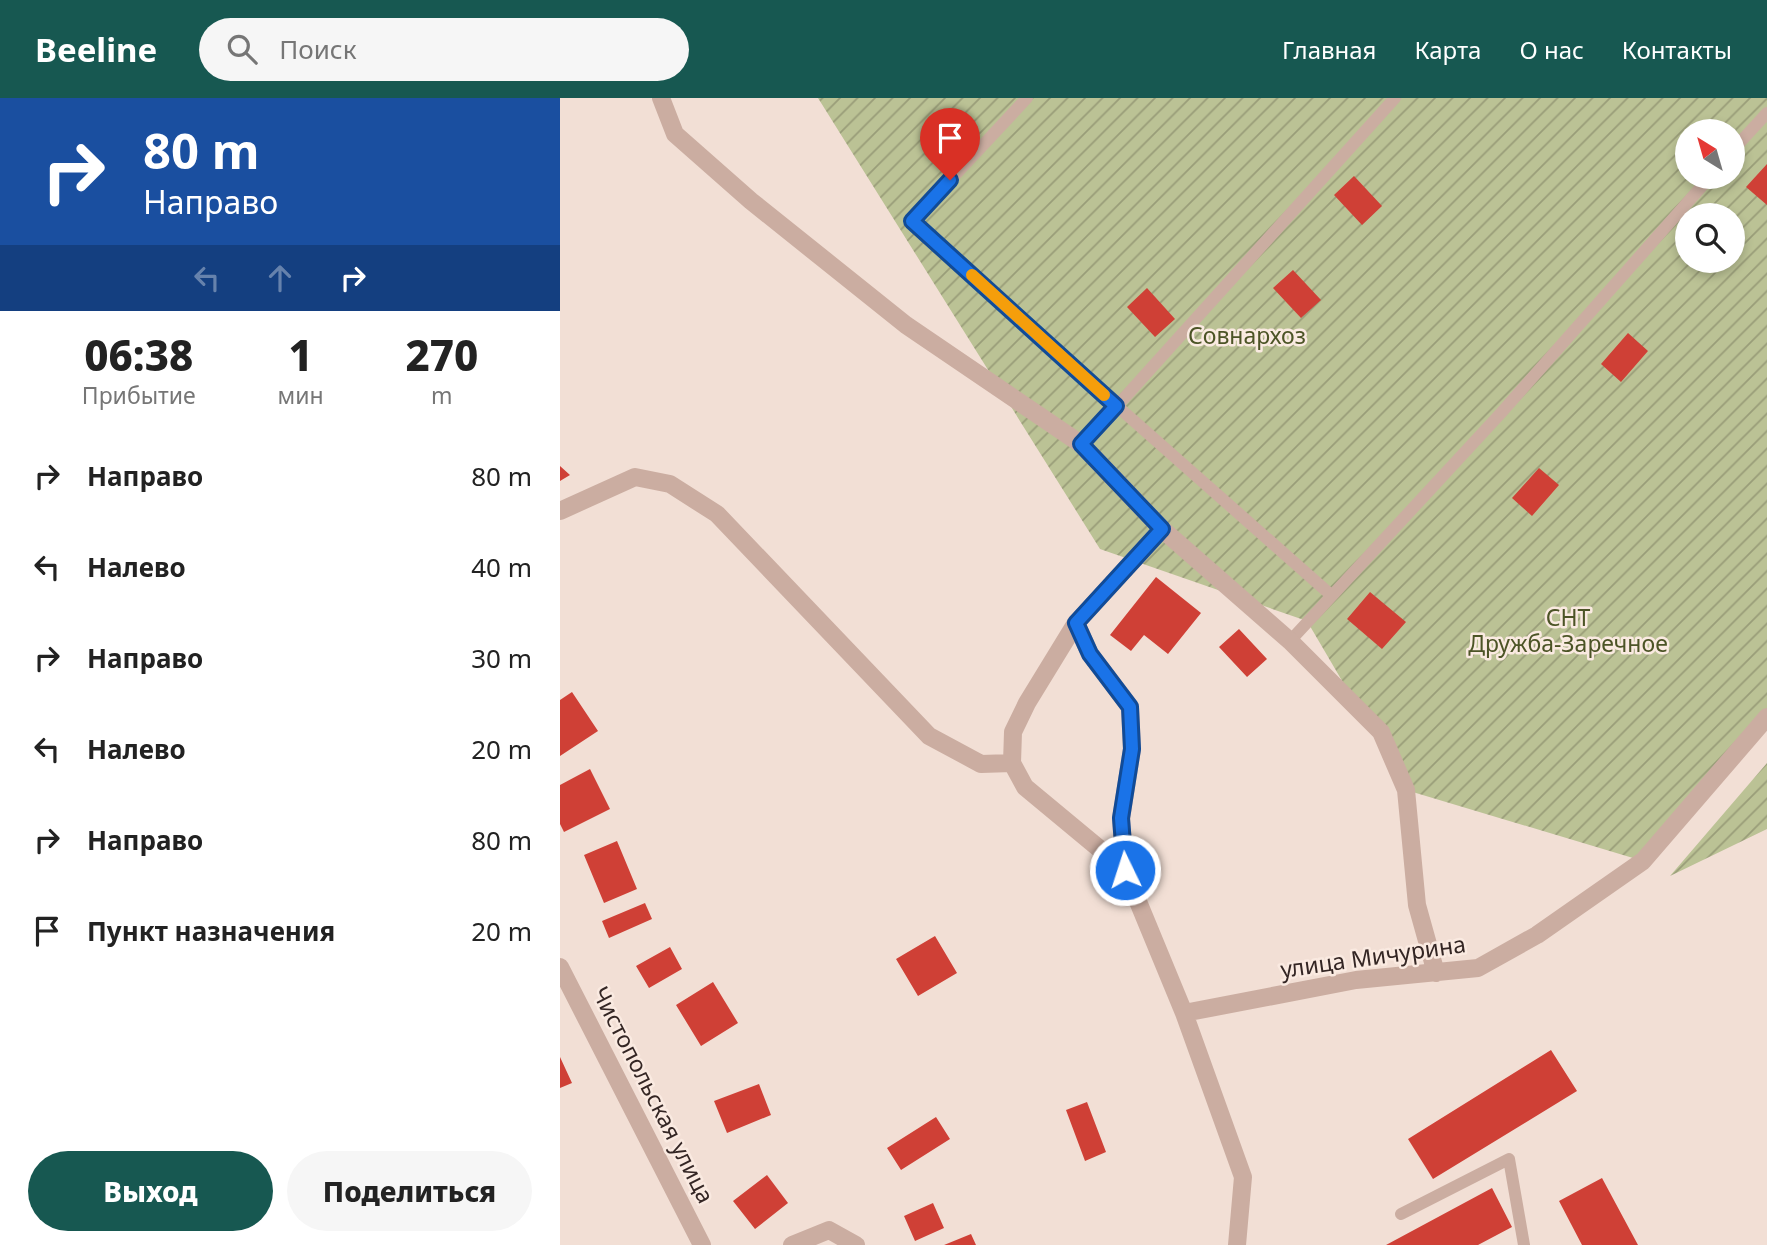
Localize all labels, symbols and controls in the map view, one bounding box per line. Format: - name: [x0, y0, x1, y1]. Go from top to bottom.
- search box: [199, 18, 689, 81]
- text: Beeline: [35, 27, 157, 72]
- icon: search: [223, 30, 261, 68]
- text: Поиск: [279, 31, 356, 67]
- text: Главная: [1282, 33, 1376, 66]
- text: Карта: [1414, 33, 1481, 66]
- text: О нас: [1519, 33, 1584, 66]
- text: Контакты: [1622, 33, 1732, 66]
- pin: [920, 108, 980, 180]
- text: 80 m: [143, 117, 260, 183]
- icon: arrive: [931, 119, 969, 157]
- north arrow: [1675, 119, 1745, 189]
- map controls: [1675, 119, 1745, 273]
- icon: right: [28, 126, 119, 217]
- text: Направо: [143, 180, 278, 223]
- button: search: [1675, 203, 1745, 273]
- icon: left: [188, 259, 226, 297]
- icon: ahead: [261, 259, 299, 297]
- icon: right: [334, 259, 372, 297]
- park label: Совнархоз: [1188, 319, 1306, 351]
- text: 06:38: [84, 326, 193, 383]
- text: 1: [288, 326, 313, 383]
- text: 270: [405, 326, 478, 383]
- text: Прибытие: [82, 379, 196, 411]
- text: мин: [278, 379, 324, 411]
- text: m: [431, 379, 453, 411]
- icon: right: [28, 457, 66, 495]
- text: Направо: [87, 458, 203, 494]
- text: 80 m: [471, 458, 532, 494]
- icon: left: [28, 548, 66, 586]
- text: Налево: [87, 549, 186, 585]
- text: 40 m: [471, 549, 532, 585]
- park label: СНТ Дружба-Заречное: [1468, 601, 1668, 659]
- icon: right: [28, 639, 66, 677]
- text: Направо: [87, 640, 203, 676]
- text: 30 m: [471, 640, 532, 676]
- icon: left: [28, 730, 66, 768]
- text: Налево: [87, 731, 186, 767]
- text: 20 m: [471, 731, 532, 767]
- icon: right: [28, 821, 66, 859]
- text: Направо: [87, 822, 203, 858]
- text: 80 m: [471, 822, 532, 858]
- position arrow: [1088, 833, 1162, 907]
- icon: arrive: [28, 912, 66, 950]
- text: Пункт назначения: [87, 913, 335, 949]
- text: 20 m: [471, 913, 532, 949]
- street label: улица Мичурина: [1278, 927, 1468, 985]
- street label: Чистопольская улица: [585, 981, 722, 1208]
- button: Выход: [28, 1151, 273, 1231]
- button: Поделиться: [287, 1151, 532, 1231]

